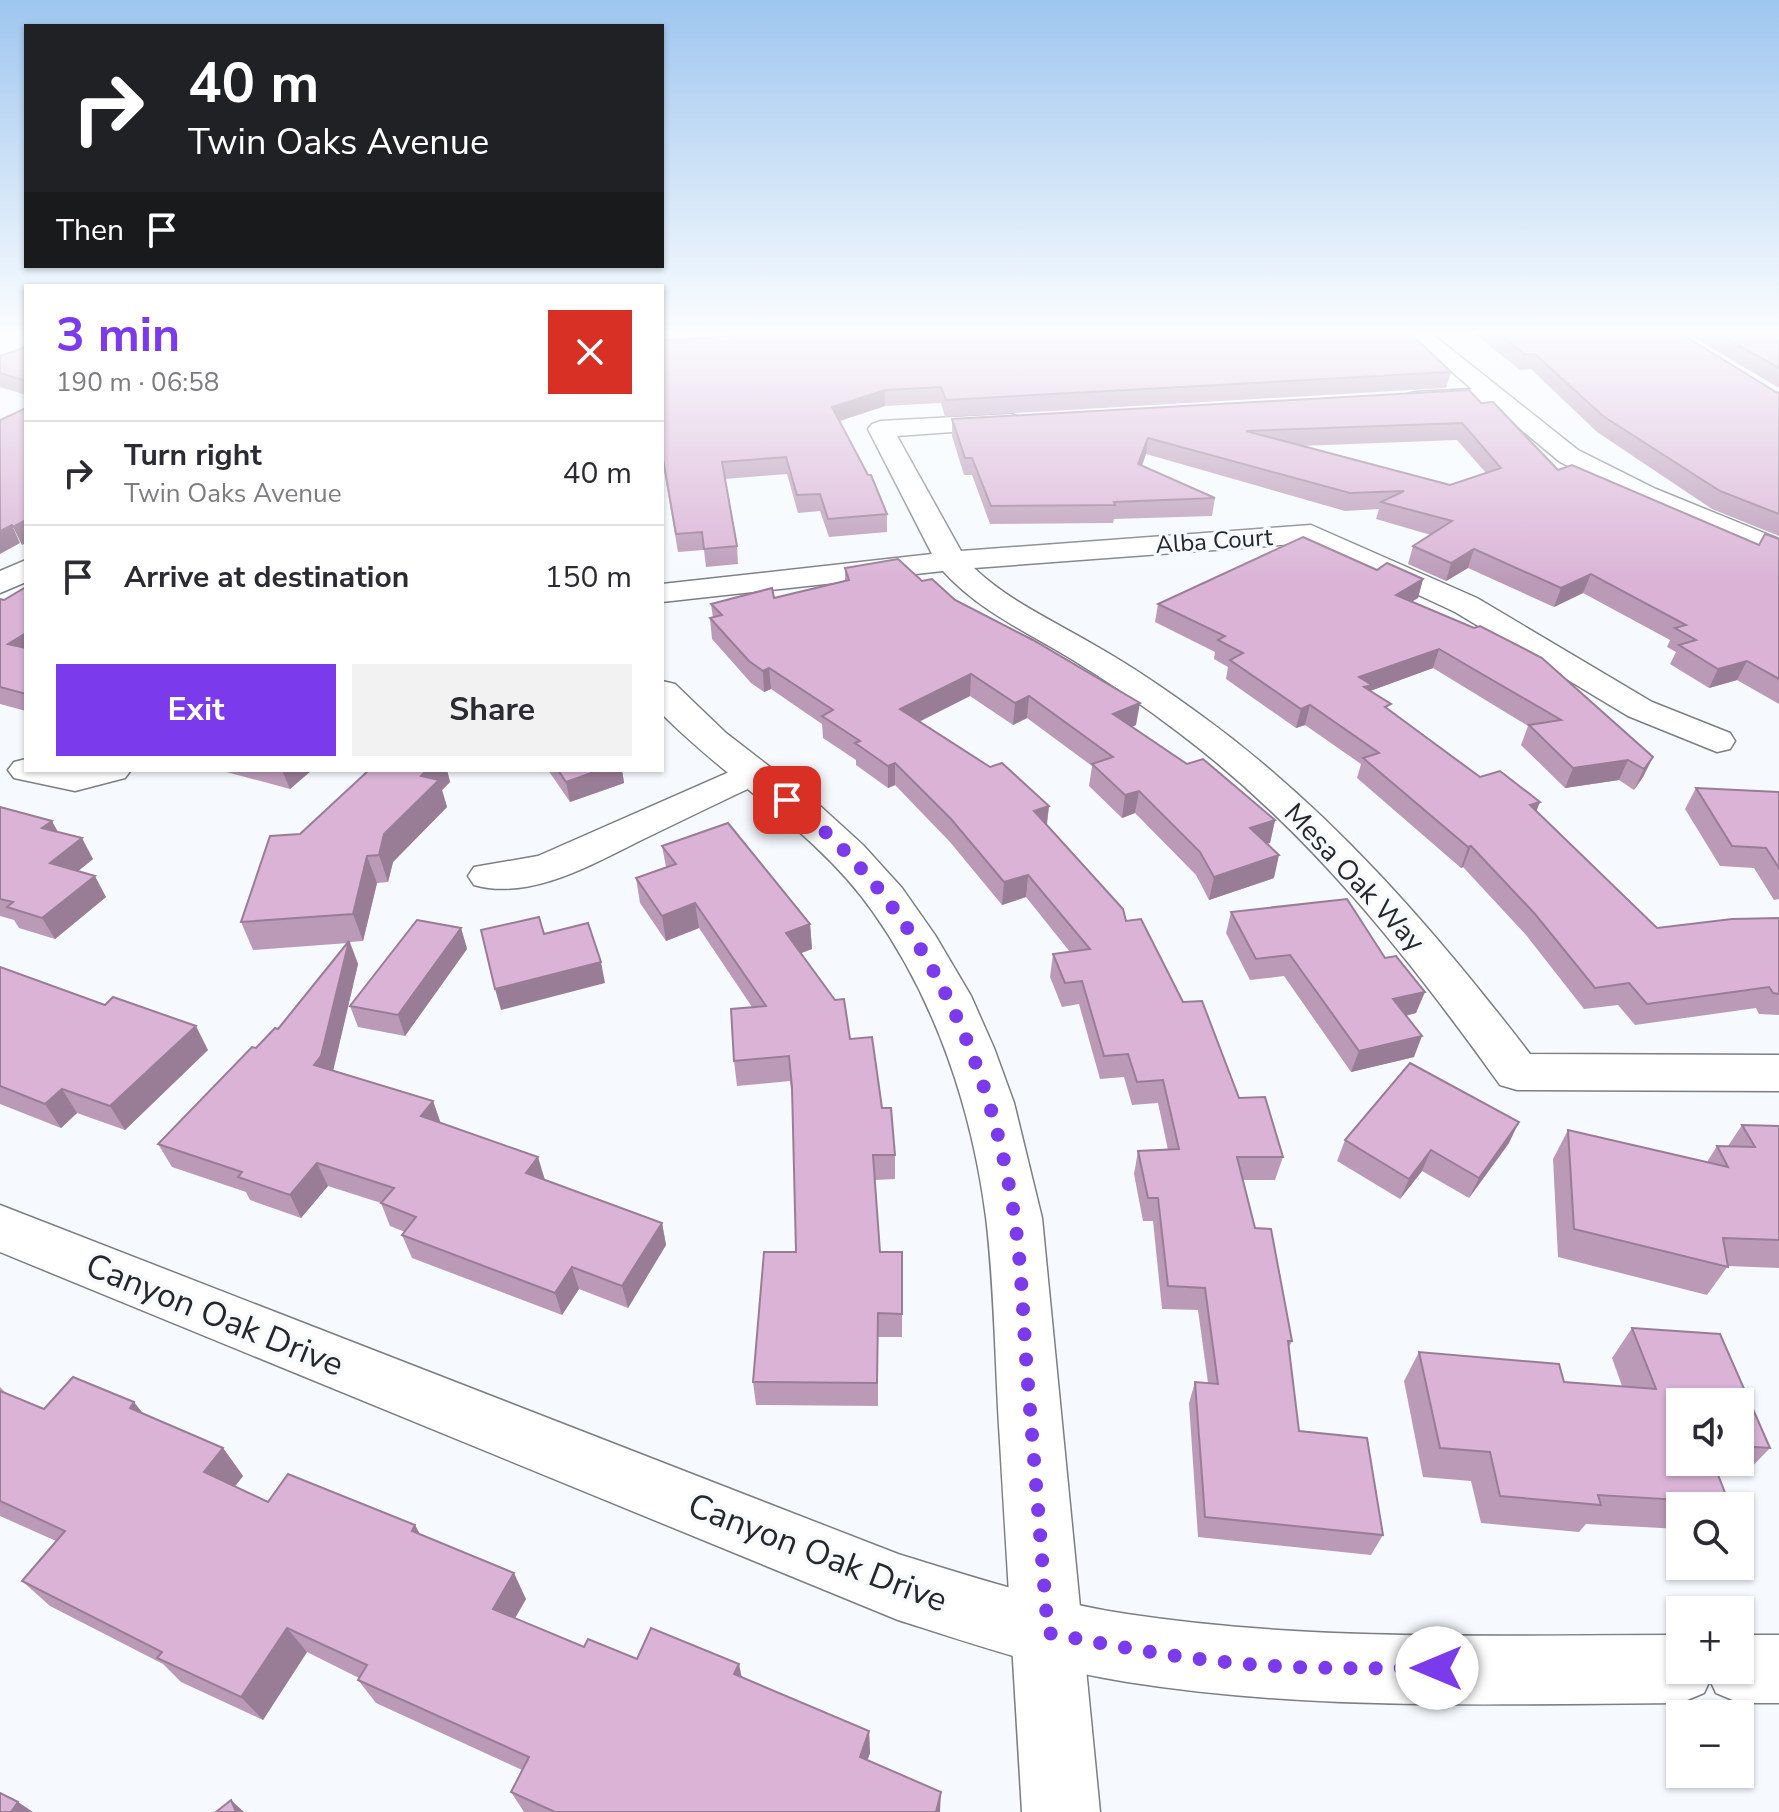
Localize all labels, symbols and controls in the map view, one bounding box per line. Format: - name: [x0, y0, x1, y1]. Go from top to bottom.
- text: 40 m: [188, 45, 319, 122]
- icon: right: [56, 56, 160, 160]
- text: Twin Oaks Avenue: [188, 118, 489, 167]
- icon: arrive: [140, 208, 184, 252]
- text: Then: [56, 210, 124, 251]
- text: 3 min: [56, 302, 180, 368]
- button: close: [548, 310, 632, 394]
- text: 190 m · 06:58: [56, 365, 219, 400]
- text: Turn right: [124, 435, 262, 476]
- icon: right: [56, 451, 100, 495]
- text: 40 m: [563, 453, 632, 494]
- text: Twin Oaks Avenue: [124, 476, 341, 511]
- street label: Alba Court: [1154, 521, 1274, 561]
- icon: arrive: [56, 555, 100, 599]
- text: Arrive at destination: [124, 557, 409, 598]
- text: 150 m: [545, 557, 632, 598]
- button: Exit: [56, 664, 336, 756]
- button: Share: [352, 664, 632, 756]
- pin: [753, 766, 821, 834]
- icon: arrive: [765, 778, 809, 822]
- street label: Mesa Oak Way: [1276, 795, 1433, 961]
- street label: Canyon Oak Drive: [79, 1242, 350, 1388]
- map controls: [1666, 1388, 1754, 1788]
- button: sound: [1666, 1388, 1754, 1476]
- street label: Canyon Oak Drive: [681, 1482, 954, 1624]
- button: search: [1666, 1492, 1754, 1580]
- button: +: [1666, 1596, 1754, 1684]
- position arrow: [1395, 1626, 1479, 1710]
- button: −: [1666, 1700, 1754, 1788]

